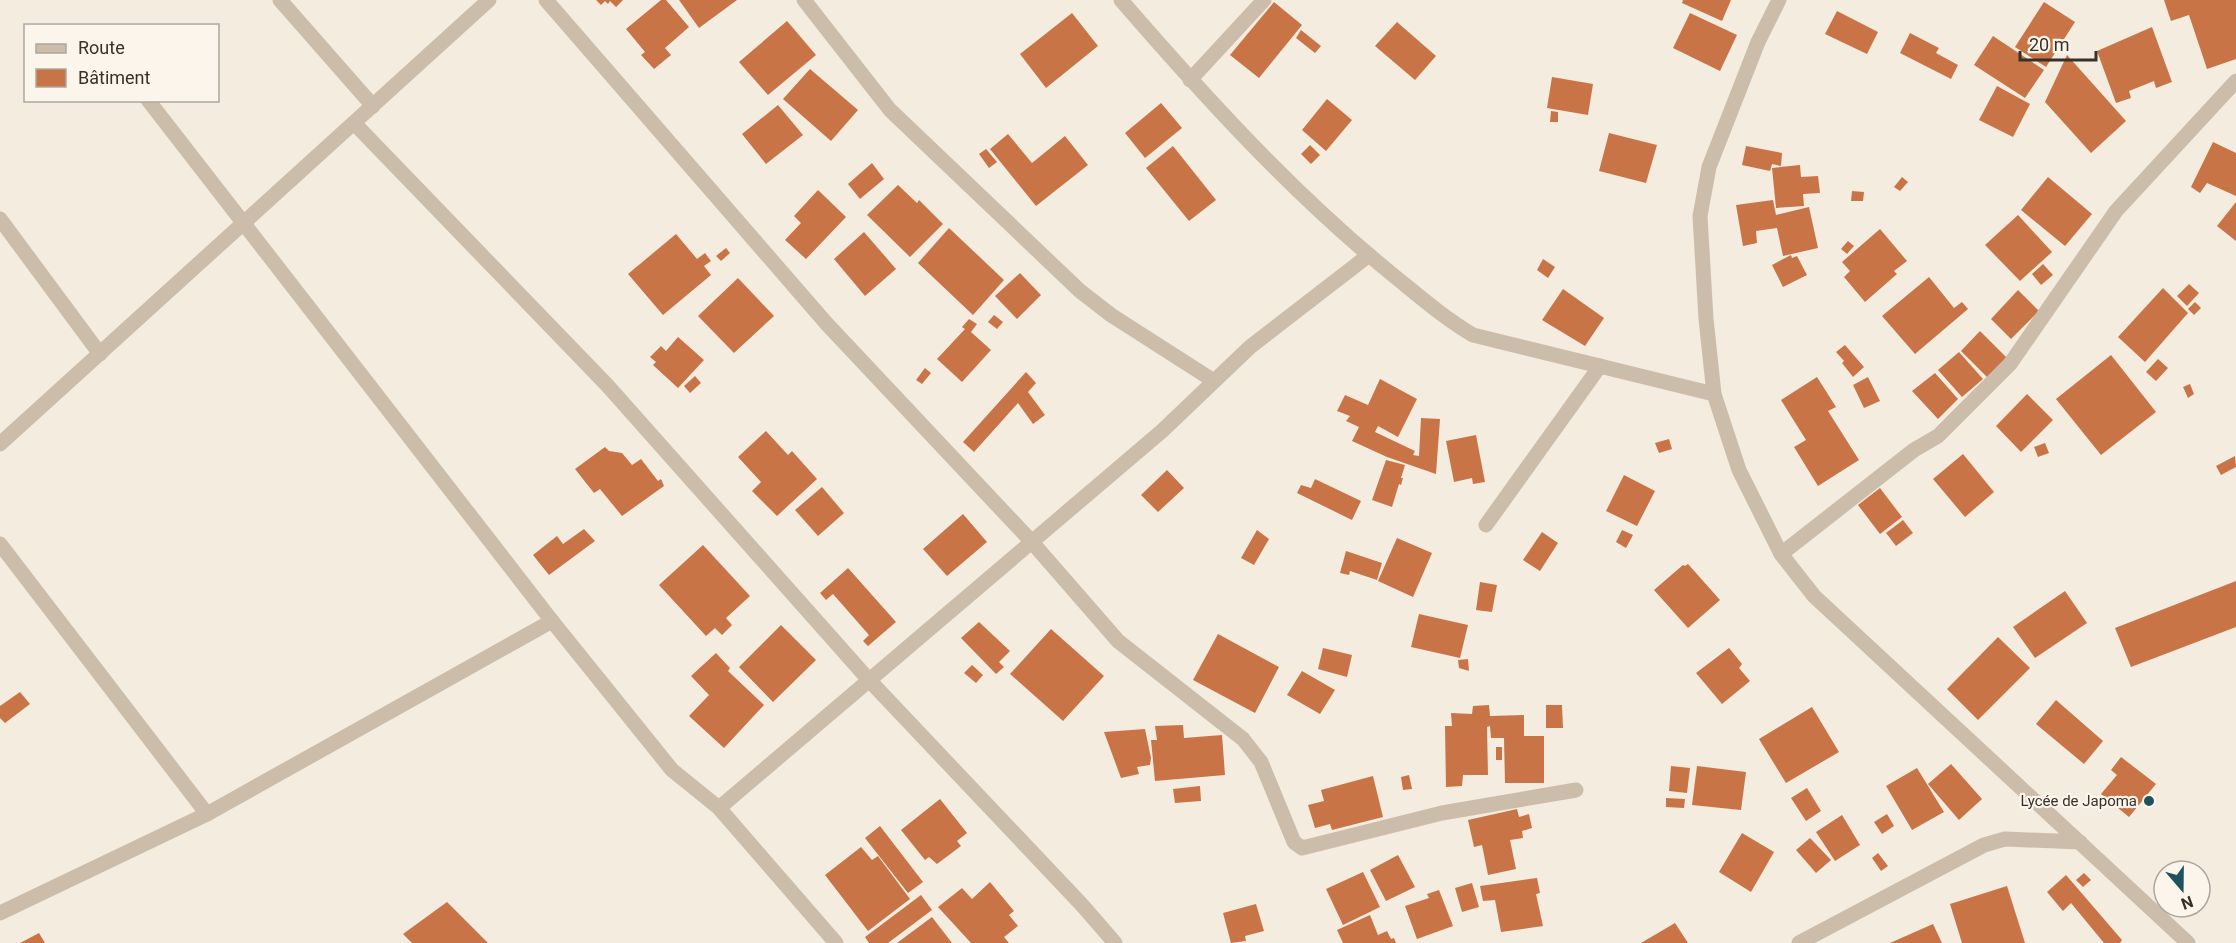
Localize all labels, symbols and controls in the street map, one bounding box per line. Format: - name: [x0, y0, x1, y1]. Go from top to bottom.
- legend: [24, 24, 219, 102]
- scale bar: [2020, 24, 2096, 62]
- text: 20 m: [2029, 34, 2069, 55]
- text: Route: [78, 37, 125, 58]
- text: Bâtiment: [78, 67, 151, 88]
- place label: Lycée de Japoma: [2021, 792, 2137, 810]
- marker: Lycée de Japoma: [2142, 794, 2156, 808]
- north arrow: [2152, 859, 2212, 919]
- text: N: [2178, 892, 2196, 913]

